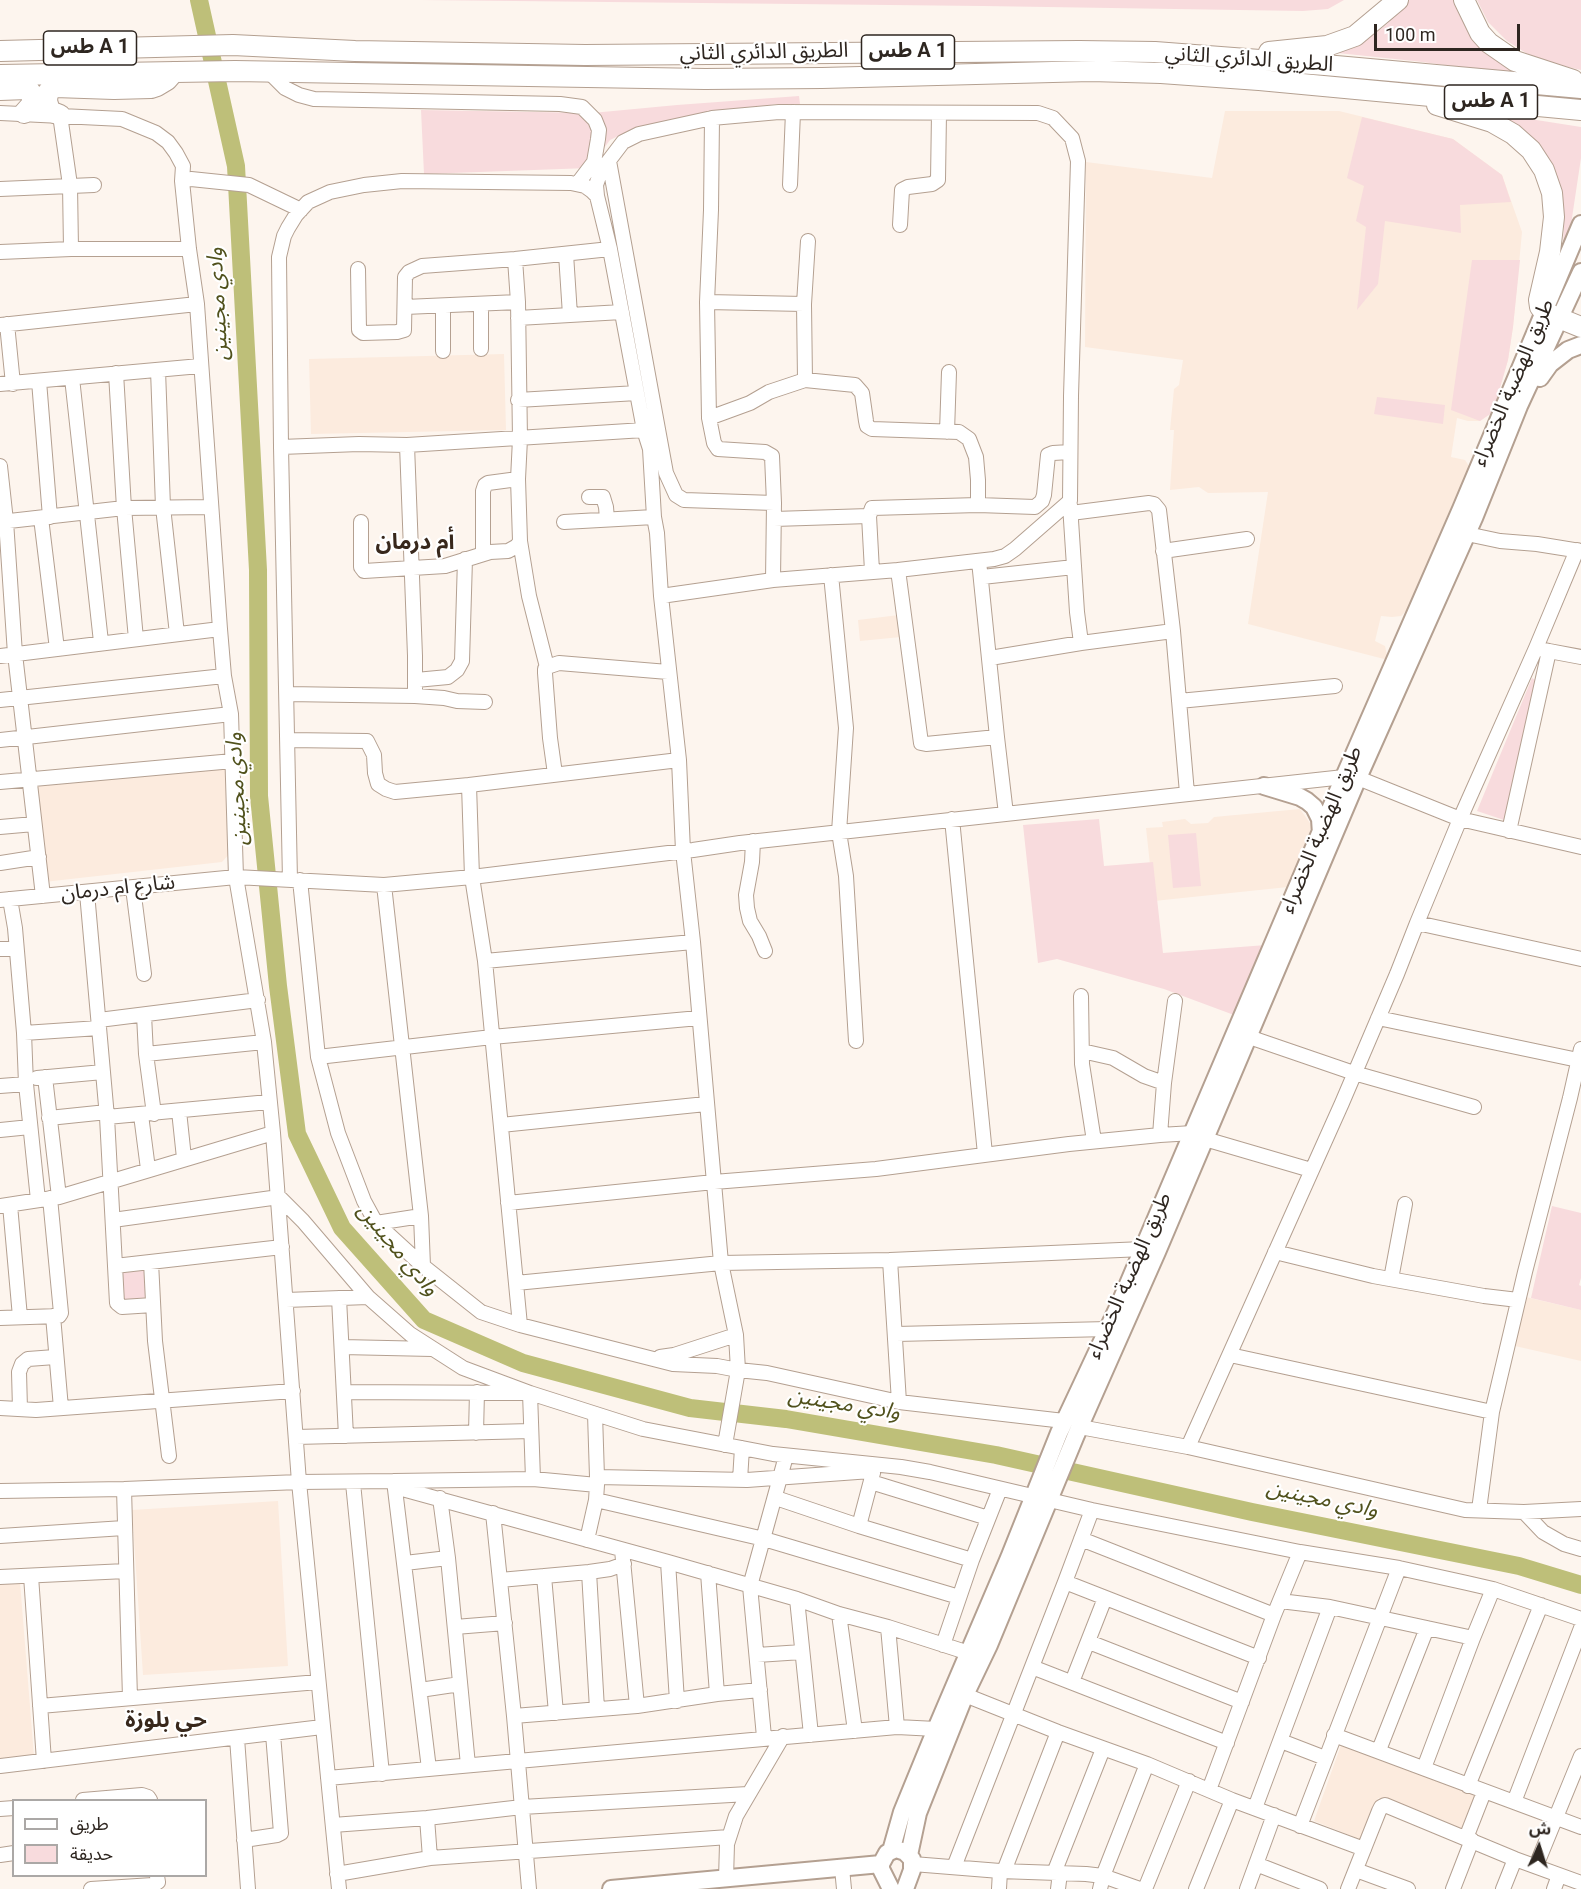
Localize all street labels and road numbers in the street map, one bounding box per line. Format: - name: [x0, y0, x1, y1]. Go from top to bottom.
- road number: طس A 1: [44, 31, 136, 65]
- road number: طس A 1: [862, 35, 954, 69]
- street label: الطريق الدائري الثاني: [679, 39, 849, 67]
- street label: الطريق الدائري الثاني: [1164, 42, 1334, 78]
- road number: طس A 1: [1444, 85, 1538, 119]
- street label: طريق الهضبة الخضراء: [1467, 296, 1561, 470]
- street label: طريق الهضبة الخضراء: [1275, 743, 1369, 917]
- street label: شارع ام درمان: [60, 870, 176, 908]
- street label: طريق الهضبة الخضراء: [1082, 1189, 1178, 1363]

